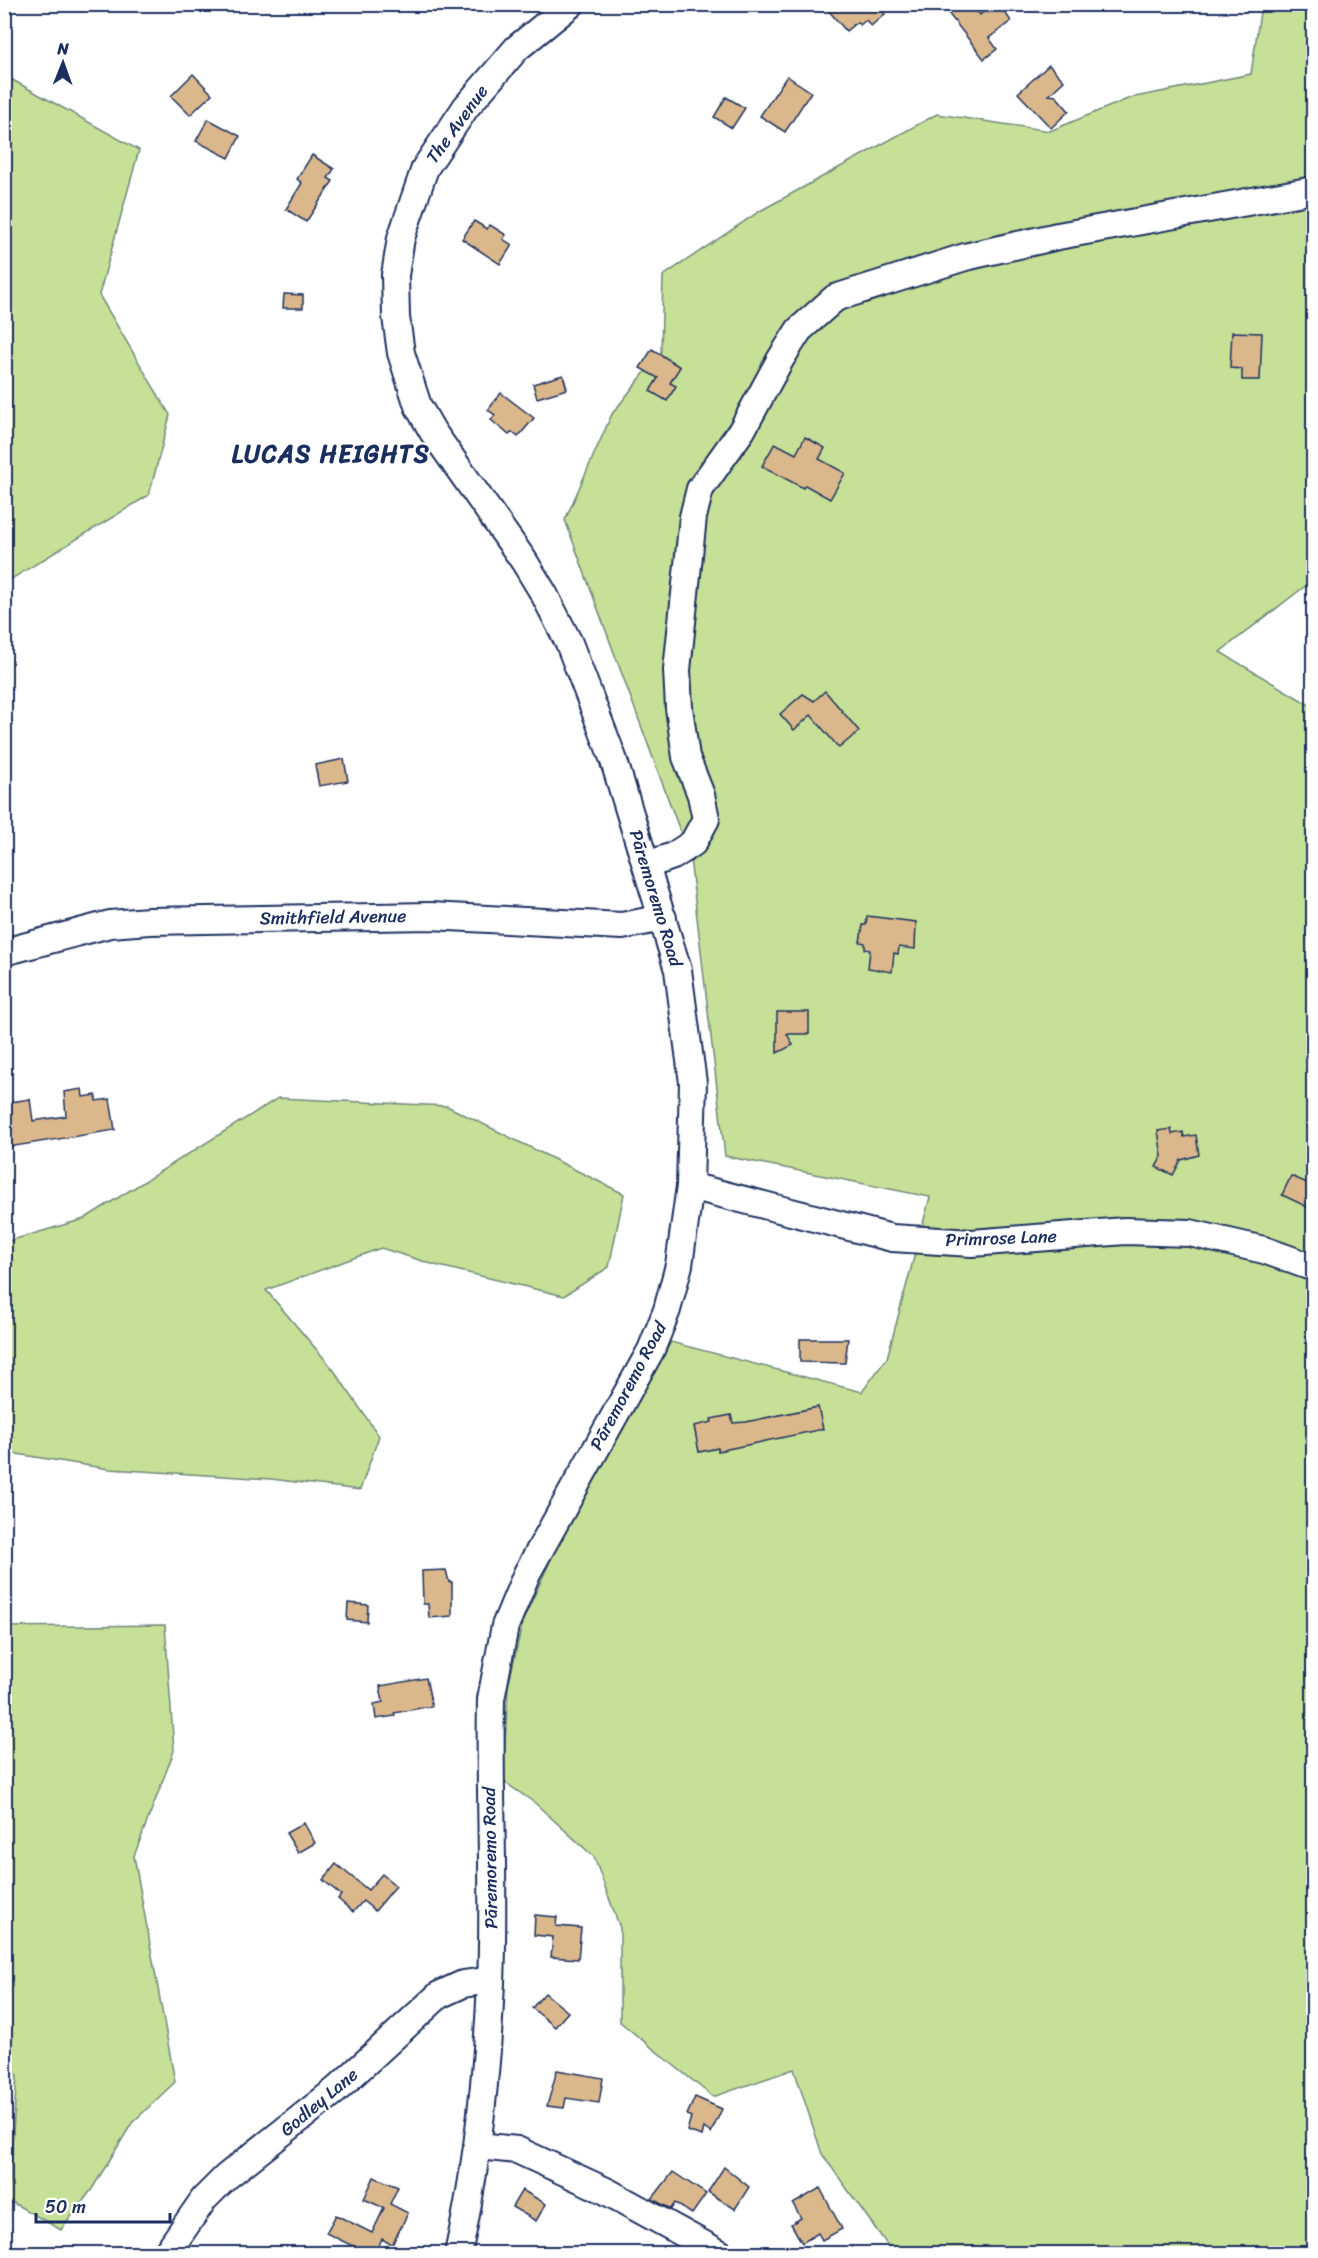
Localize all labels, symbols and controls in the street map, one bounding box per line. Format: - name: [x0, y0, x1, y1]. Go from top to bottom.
- north arrow: [33, 33, 93, 93]
- text: N: [56, 34, 70, 63]
- street label: The Avenue: [417, 78, 497, 170]
- district label: LUCAS HEIGHTS: [232, 433, 430, 475]
- street label: Pāremoremo Road: [620, 825, 692, 972]
- street label: Smithfield Avenue: [259, 900, 407, 934]
- street label: Primrose Lane: [945, 1220, 1057, 1256]
- street label: Pāremoremo Road: [581, 1315, 676, 1456]
- street label: Pāremoremo Road: [473, 1785, 507, 1929]
- street label: Godley Lane: [273, 2059, 365, 2145]
- scale bar: [36, 2186, 170, 2224]
- text: 50 m: [45, 2191, 86, 2223]

